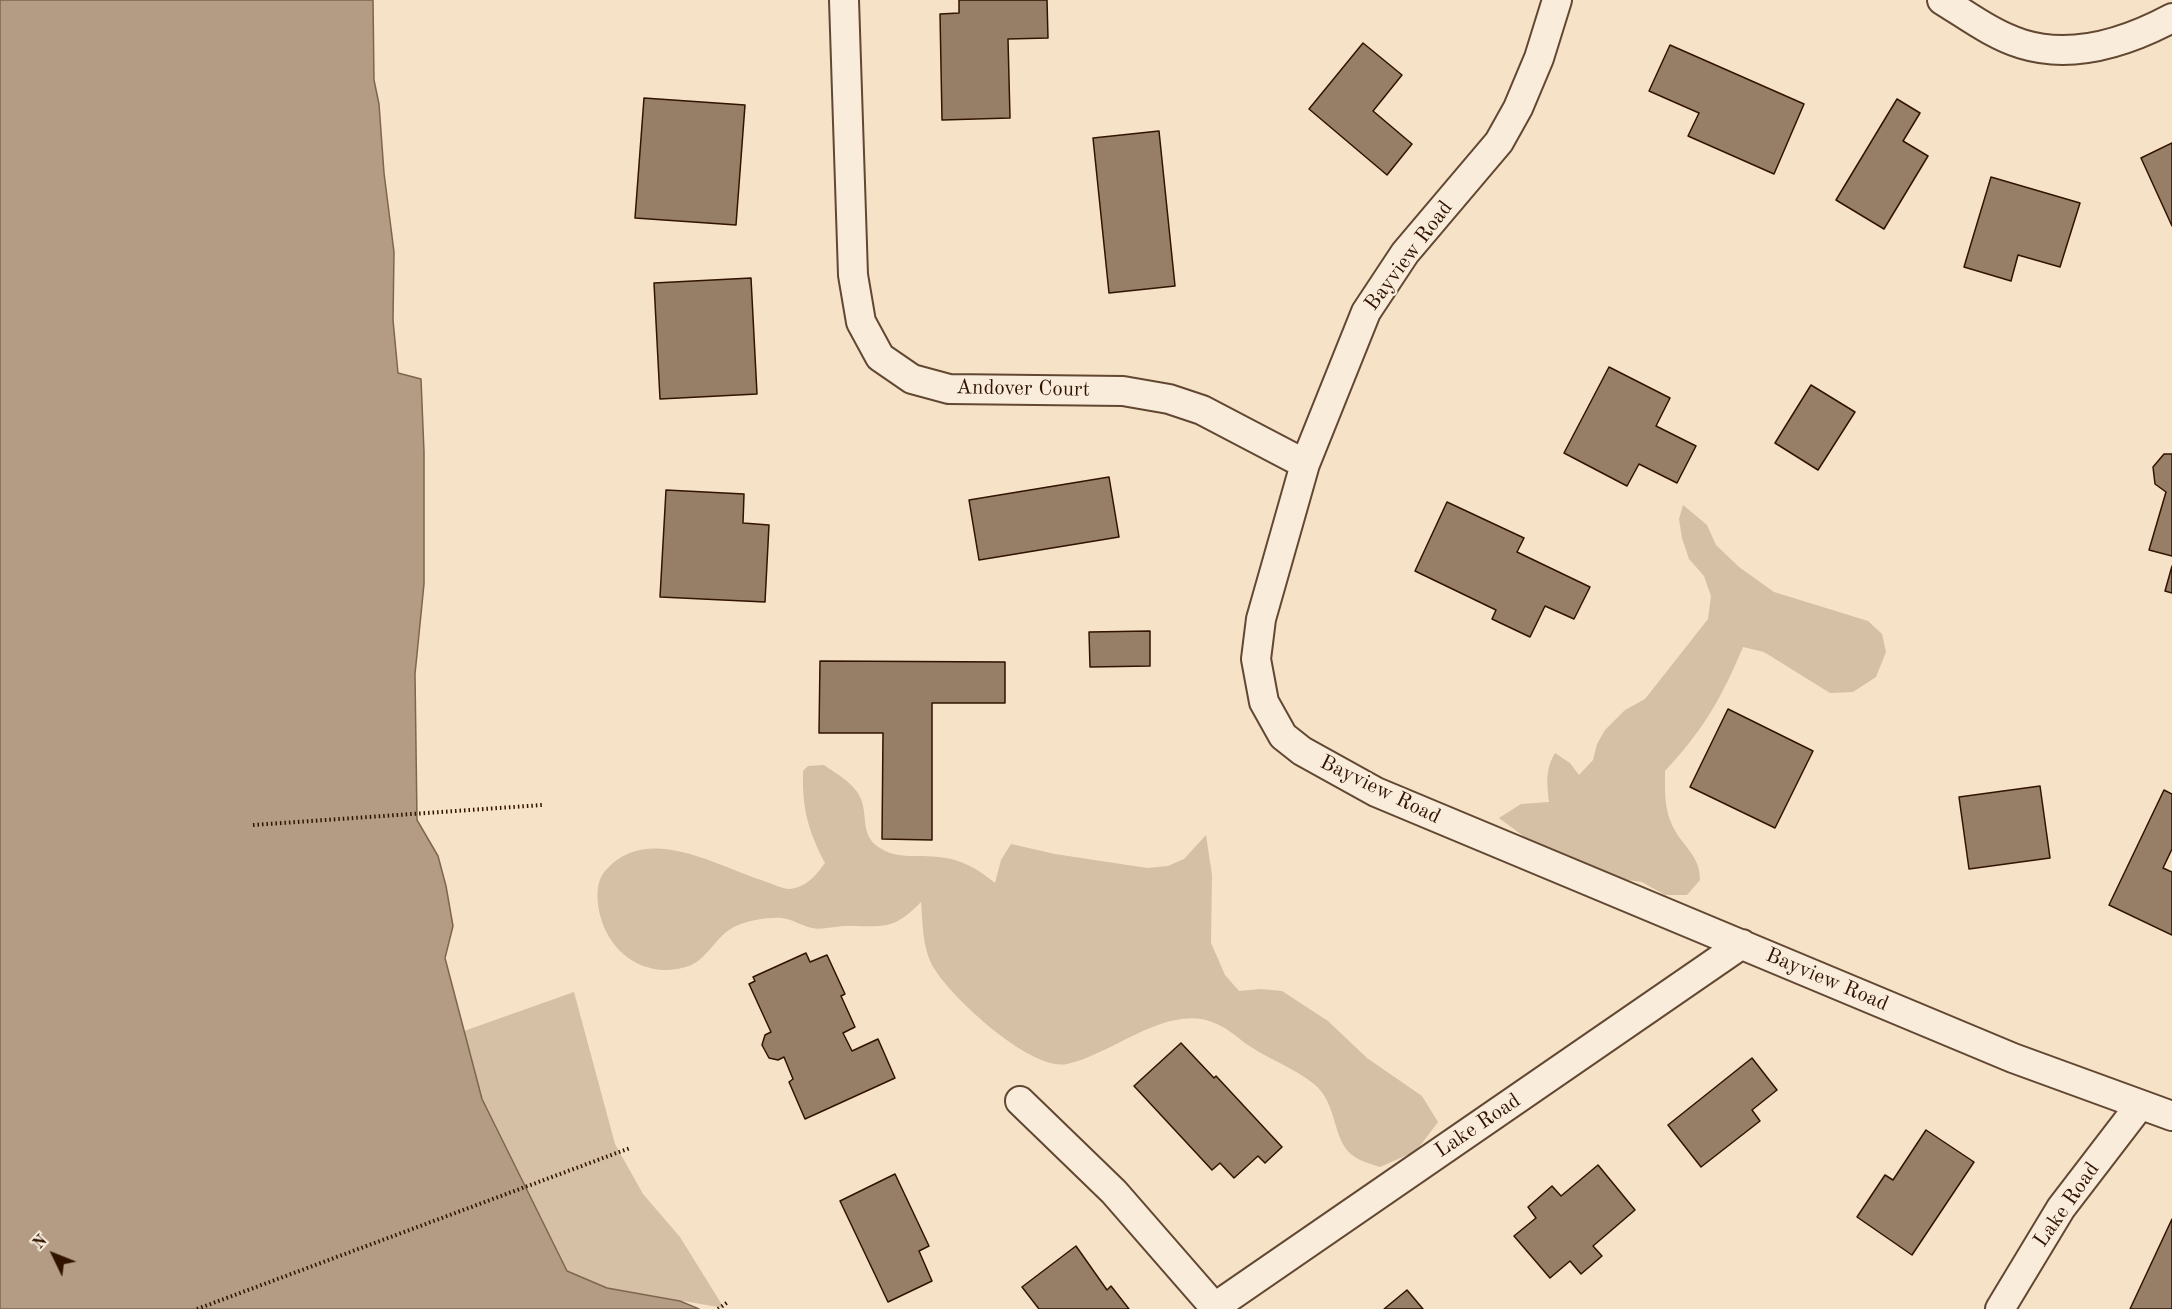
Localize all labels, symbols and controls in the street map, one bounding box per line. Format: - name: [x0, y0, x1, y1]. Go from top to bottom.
- street label: Bayview Road: [1359, 196, 1459, 316]
- street label: Andover Court: [956, 375, 1090, 403]
- street label: Bayview Road: [1316, 750, 1444, 830]
- street label: Bayview Road: [1762, 943, 1892, 1017]
- street label: Lake Road: [1430, 1088, 1526, 1164]
- street label: Lake Road: [2029, 1158, 2105, 1252]
- north arrow: [24, 1225, 84, 1285]
- text: N: [31, 1233, 51, 1253]

